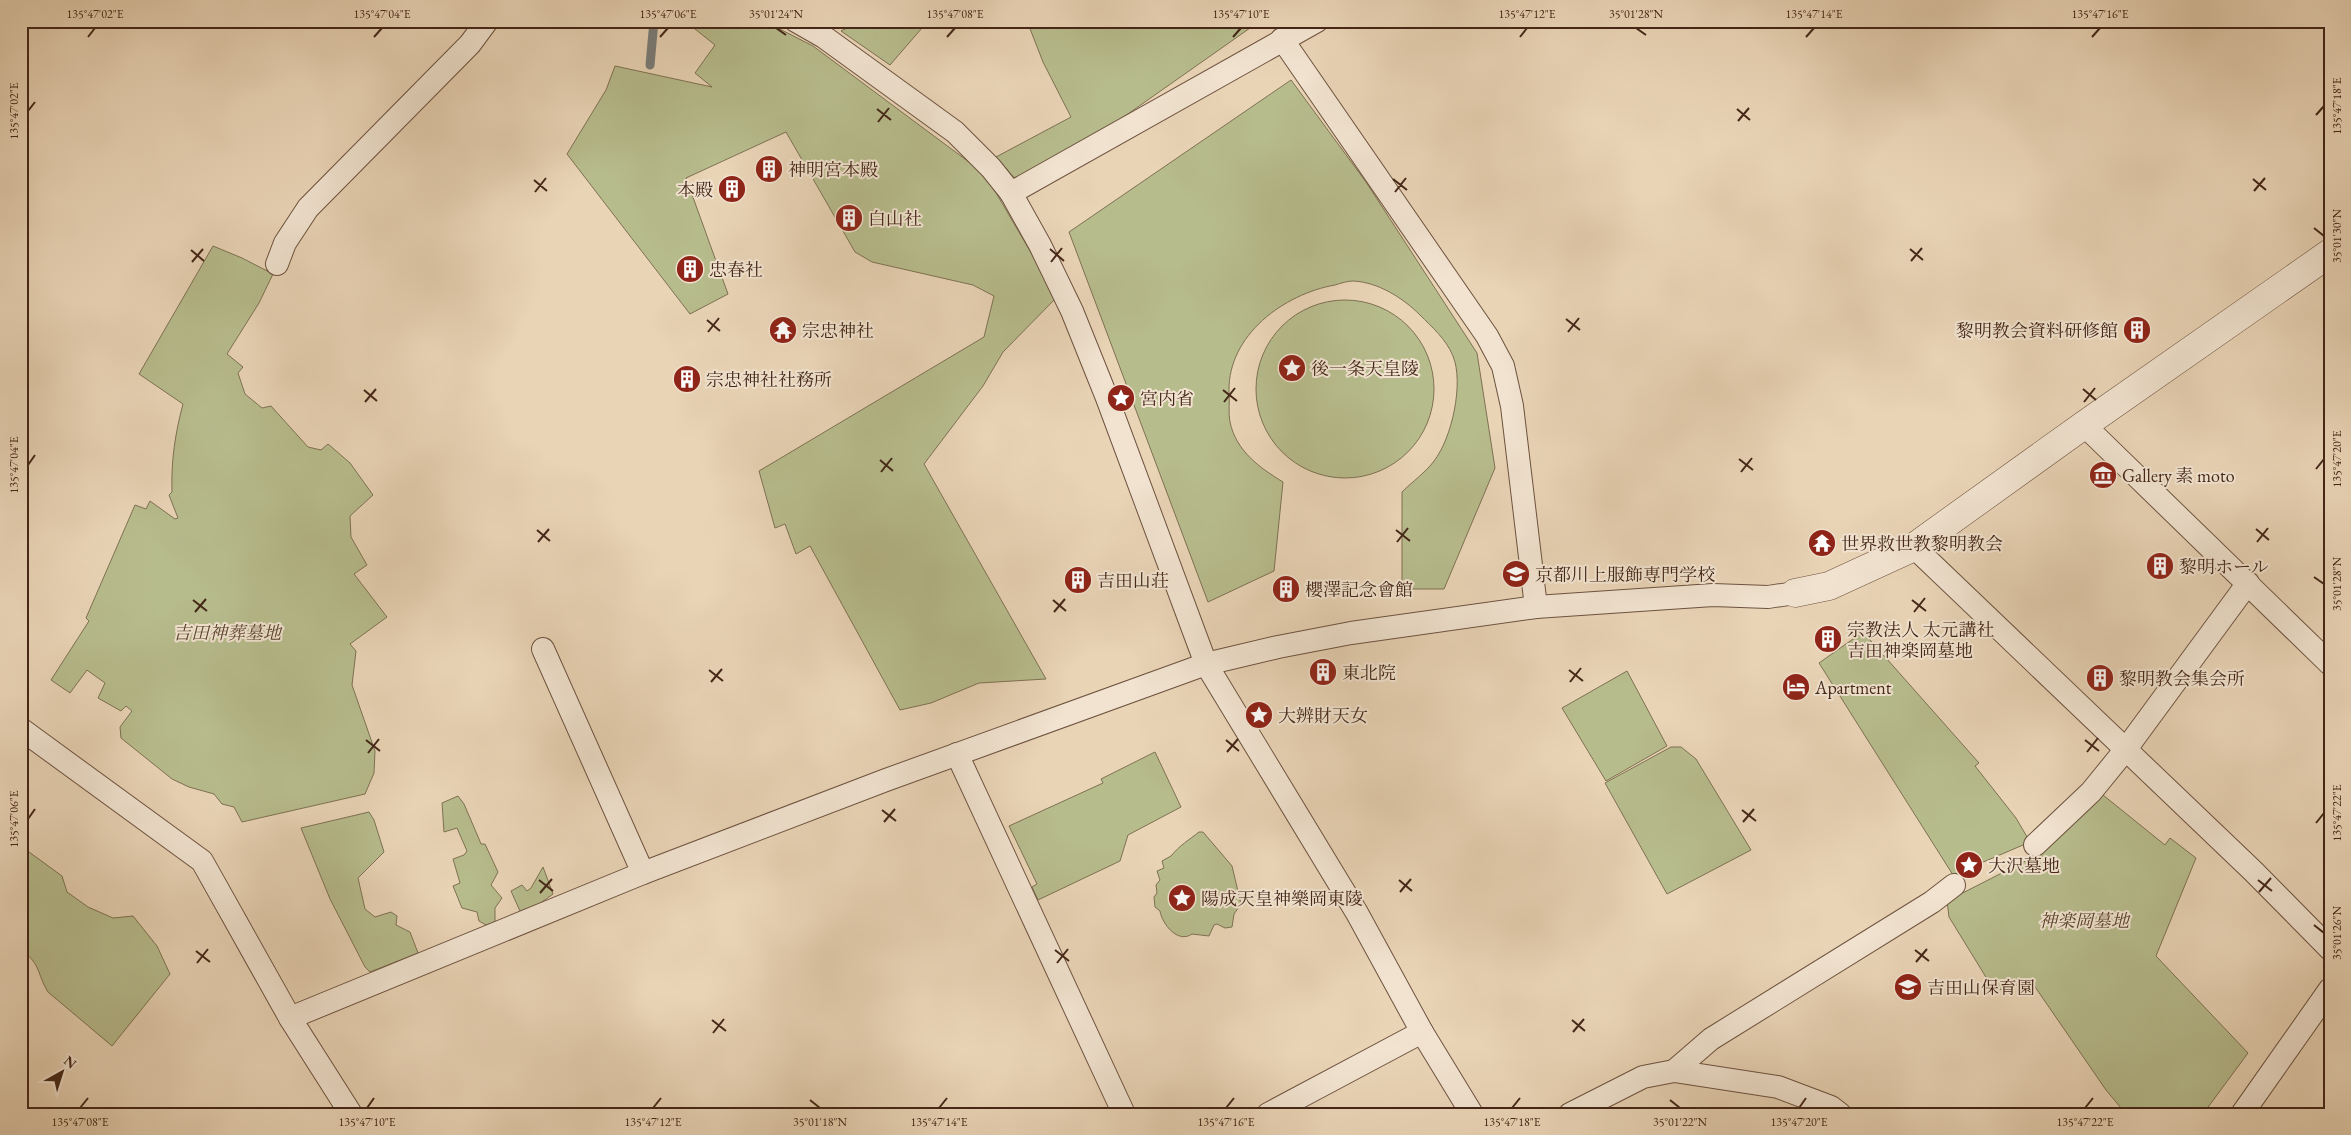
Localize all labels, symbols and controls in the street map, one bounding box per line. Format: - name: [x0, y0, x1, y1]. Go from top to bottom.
- text: 135°47'02"E: [67, 6, 124, 22]
- text: 135°47'04"E: [354, 6, 411, 22]
- text: 135°47'06"E: [640, 6, 697, 22]
- text: 35°01'24"N: [749, 6, 803, 22]
- text: 135°47'08"E: [927, 6, 984, 22]
- text: 135°47'10"E: [1213, 6, 1270, 22]
- text: 135°47'12"E: [1499, 6, 1556, 22]
- text: 35°01'28"N: [1609, 6, 1663, 22]
- text: 135°47'14"E: [1786, 6, 1843, 22]
- text: 135°47'16"E: [2072, 6, 2129, 22]
- text: 135°47'18"E: [2329, 77, 2345, 134]
- text: 135°47'02"E: [6, 82, 22, 139]
- building icon: 神明宮本殿: [754, 154, 784, 184]
- place label: 神明宮本殿: [788, 158, 878, 181]
- building icon: 本殿: [717, 174, 747, 204]
- place label: 本殿: [677, 178, 713, 201]
- building icon: 白山社: [834, 203, 864, 233]
- place label: 白山社: [868, 207, 922, 230]
- text: 35°01'30"N: [2329, 209, 2345, 263]
- building icon: 忠春社: [675, 254, 705, 284]
- place label: 忠春社: [709, 258, 763, 281]
- temple icon: 宗忠神社: [768, 315, 798, 345]
- building icon: 黎明教会資料研修館: [2122, 315, 2152, 345]
- place label: 宗忠神社: [802, 319, 874, 342]
- place label: 黎明教会資料研修館: [1956, 319, 2118, 342]
- place icon: 後一条天皇陵: [1277, 353, 1307, 383]
- place label: 後一条天皇陵: [1311, 357, 1419, 380]
- building icon: 宗忠神社社務所: [672, 364, 702, 394]
- place label: 宗忠神社社務所: [706, 368, 832, 391]
- place icon: 宮内省: [1106, 383, 1136, 413]
- place label: 宮内省: [1140, 387, 1194, 410]
- text: 135°47'20"E: [2329, 430, 2345, 487]
- text: 135°47'04"E: [6, 436, 22, 493]
- museum icon: Gallery 素 moto: [2088, 460, 2118, 490]
- place label: Gallery 素 moto: [2122, 464, 2235, 487]
- temple icon: 世界救世教黎明教会: [1807, 528, 1837, 558]
- place label: 世界救世教黎明教会: [1841, 532, 2003, 555]
- building icon: 黎明ホール: [2145, 551, 2175, 581]
- place label: 黎明ホール: [2179, 555, 2269, 578]
- text: 35°01'28"N: [2329, 557, 2345, 611]
- school or university icon: 京都川上服飾専門学校: [1501, 559, 1531, 589]
- place label: 京都川上服飾専門学校: [1535, 563, 1715, 586]
- building icon: 吉田山荘: [1063, 565, 1093, 595]
- place label: 吉田山荘: [1097, 569, 1169, 592]
- building icon: 櫻澤記念會館: [1271, 574, 1301, 604]
- place label: 櫻澤記念會館: [1305, 578, 1413, 601]
- place label: 宗教法人 太元講社 吉田神楽岡墓地: [1847, 618, 1995, 662]
- park label: 吉田神葬墓地: [173, 621, 283, 644]
- building icon: 宗教法人 太元講社 吉田神楽岡墓地: [1813, 624, 1843, 654]
- building icon: 東北院: [1308, 657, 1338, 687]
- place label: 東北院: [1342, 661, 1396, 684]
- building icon: 黎明教会集会所: [2085, 663, 2115, 693]
- place label: 黎明教会集会所: [2119, 667, 2245, 690]
- hotel icon: Apartment: [1781, 672, 1811, 702]
- place label: Apartment: [1814, 676, 1892, 699]
- place icon: 大辨財天女: [1244, 700, 1274, 730]
- place label: 大辨財天女: [1278, 704, 1368, 727]
- text: 135°47'22"E: [2329, 784, 2345, 841]
- text: 135°47'06"E: [6, 790, 22, 847]
- place icon: 大沢墓地: [1954, 850, 1984, 880]
- place label: 大沢墓地: [1988, 854, 2060, 877]
- place icon: 陽成天皇神樂岡東陵: [1167, 883, 1197, 913]
- place label: 陽成天皇神樂岡東陵: [1201, 887, 1363, 910]
- text: 35°01'26"N: [2329, 906, 2345, 960]
- park label: 神楽岡墓地: [2039, 909, 2131, 932]
- school or university icon: 吉田山保育園: [1893, 972, 1923, 1002]
- place label: 吉田山保育園: [1927, 976, 2035, 999]
- north arrow: [38, 1048, 88, 1098]
- text: N: [60, 1051, 81, 1073]
- text: 135°47'08"E: [52, 1114, 109, 1130]
- text: 135°47'10"E: [339, 1114, 396, 1130]
- text: 135°47'12"E: [625, 1114, 682, 1130]
- text: 35°01'18"N: [793, 1114, 847, 1130]
- text: 135°47'14"E: [911, 1114, 968, 1130]
- text: 135°47'16"E: [1198, 1114, 1255, 1130]
- text: 135°47'18"E: [1484, 1114, 1541, 1130]
- text: 35°01'22"N: [1653, 1114, 1707, 1130]
- text: 135°47'20"E: [1771, 1114, 1828, 1130]
- text: 135°47'22"E: [2057, 1114, 2114, 1130]

